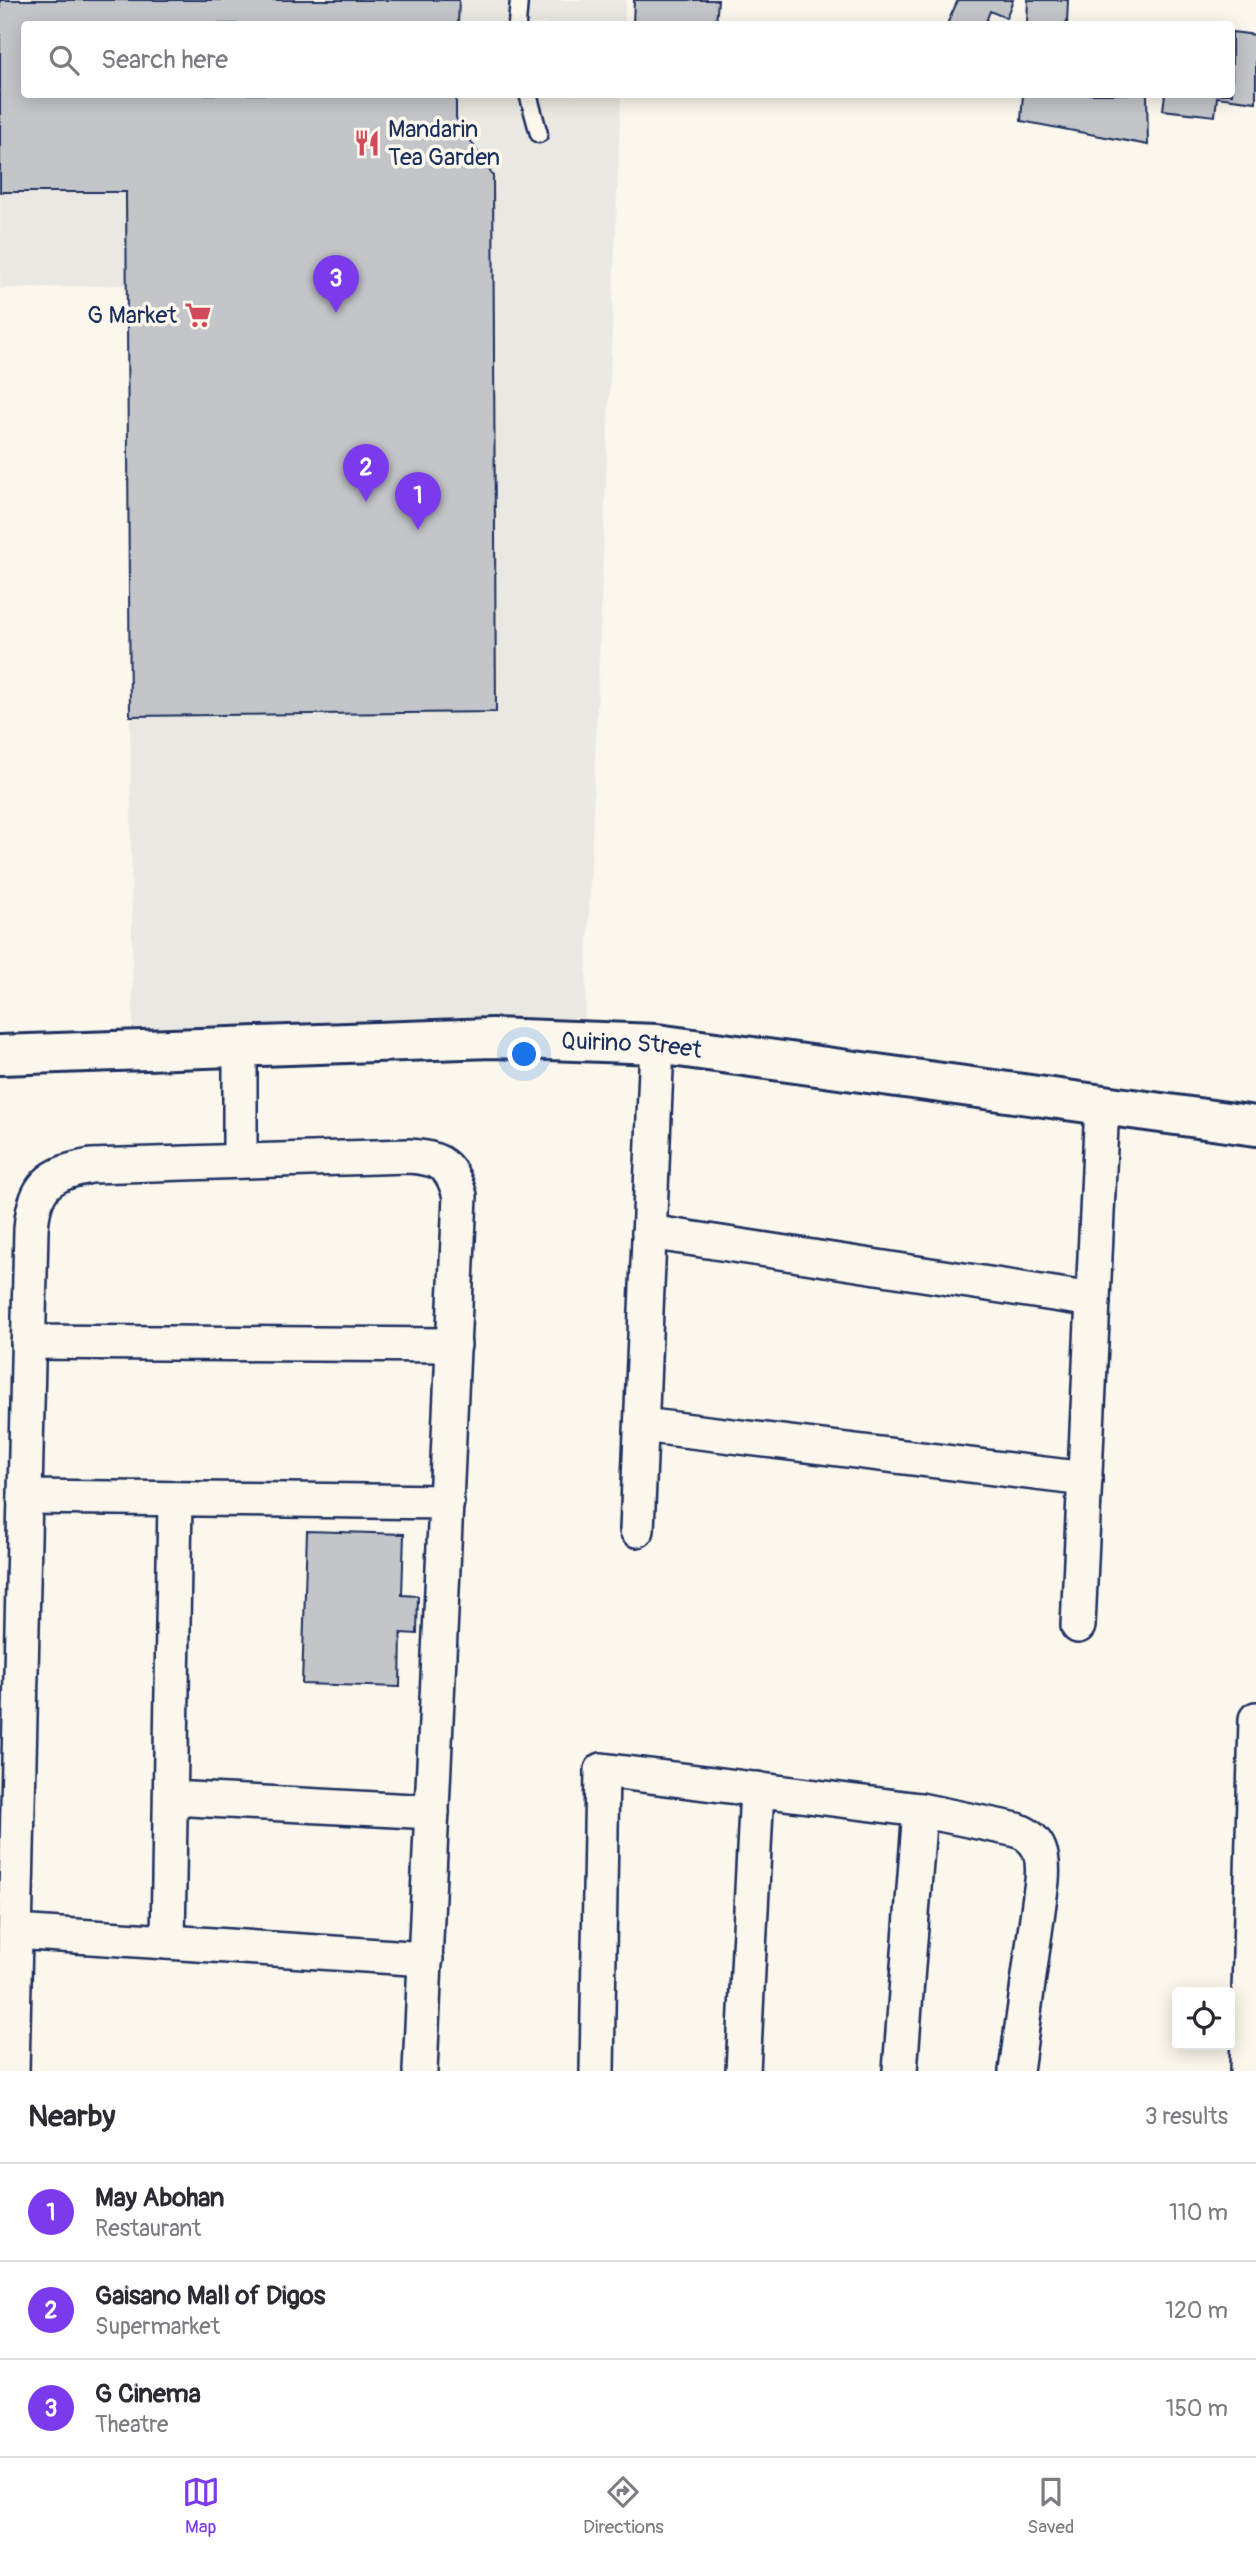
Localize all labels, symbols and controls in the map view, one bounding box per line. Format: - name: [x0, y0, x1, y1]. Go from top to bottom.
- search box: [21, 21, 1235, 98]
- icon: search: [45, 41, 83, 79]
- text: Search here: [101, 44, 228, 76]
- place label: Mandarin Tea Garden: [388, 115, 500, 172]
- restaurant icon: Mandarin Tea Garden: [352, 128, 382, 158]
- pin: 3: [313, 255, 359, 313]
- supermarket icon: G Market: [183, 300, 213, 330]
- place label: G Market: [87, 301, 177, 330]
- pin: 2: [343, 444, 389, 502]
- pin: 1: [395, 472, 441, 530]
- street label: Quirino Street: [561, 1027, 704, 1065]
- your location: [507, 1037, 541, 1071]
- map controls: [1172, 1987, 1235, 2050]
- button: locate: [1172, 1987, 1235, 2050]
- text: Nearby: [28, 2098, 115, 2135]
- text: 3 results: [1145, 2102, 1228, 2131]
- text: May Abohan: [95, 2182, 224, 2214]
- text: 1: [47, 2198, 56, 2227]
- text: 110 m: [1169, 2198, 1228, 2227]
- text: Restaurant: [95, 2214, 201, 2243]
- text: Gaisano Mall of Digos: [95, 2280, 325, 2312]
- text: 2: [45, 2296, 57, 2325]
- text: 120 m: [1165, 2296, 1228, 2325]
- text: Supermarket: [95, 2312, 220, 2341]
- text: G Cinema: [95, 2378, 201, 2410]
- text: 3: [45, 2394, 57, 2423]
- text: 150 m: [1165, 2394, 1228, 2423]
- text: Theatre: [95, 2410, 168, 2439]
- tab: Map: [182, 2473, 220, 2539]
- tab: Directions: [583, 2473, 664, 2539]
- tab: Saved: [1027, 2473, 1074, 2539]

